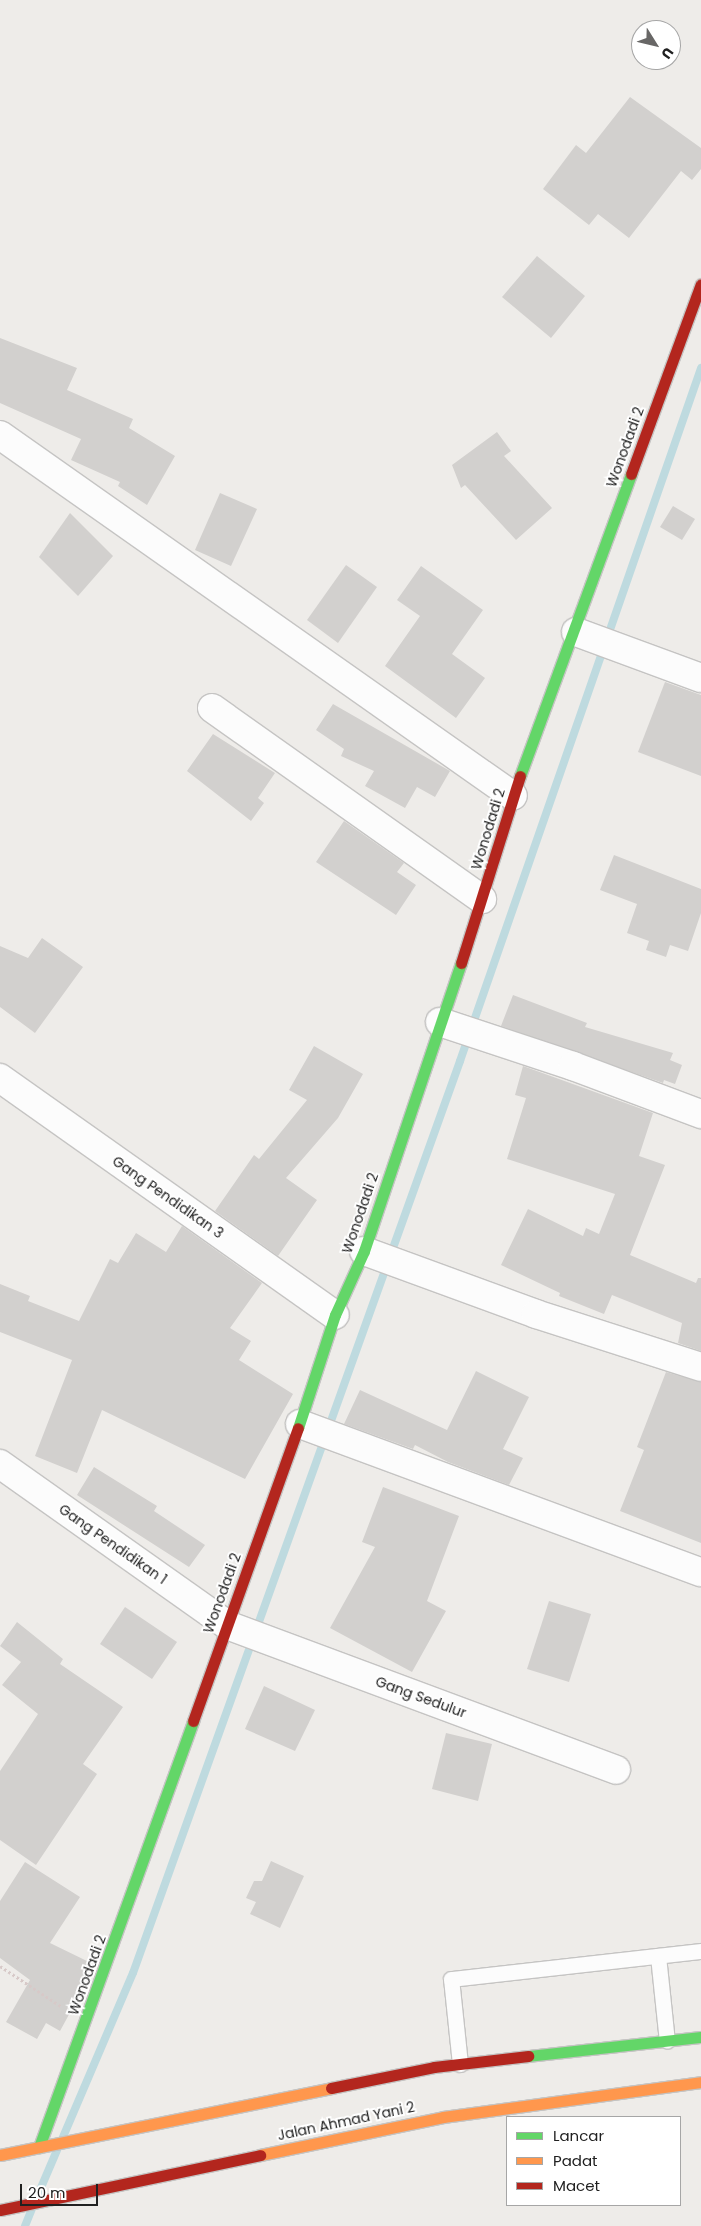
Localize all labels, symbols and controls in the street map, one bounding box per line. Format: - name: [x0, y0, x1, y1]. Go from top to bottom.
- north arrow: [631, 20, 681, 70]
- text: U: [656, 43, 678, 63]
- street label: Wonodadi 2: [603, 405, 647, 489]
- street label: Wonodadi 2: [468, 786, 508, 872]
- street label: Gang Pendidikan 3: [109, 1152, 227, 1242]
- street label: Wonodadi 2: [338, 1170, 382, 1256]
- street label: Gang Pendidikan 1: [56, 1500, 170, 1588]
- street label: Wonodadi 2: [200, 1551, 244, 1635]
- street label: Gang Sedulur: [373, 1673, 469, 1721]
- street label: Wonodadi 2: [65, 1933, 109, 2017]
- street label: Jalan Ahmad Yani 2: [276, 2098, 416, 2144]
- legend: [506, 2116, 681, 2206]
- text: Lancar: [553, 2125, 604, 2146]
- text: Padat: [553, 2150, 598, 2171]
- scale bar: [22, 2174, 100, 2206]
- text: Macet: [553, 2175, 600, 2196]
- text: 20 m: [28, 2182, 66, 2203]

